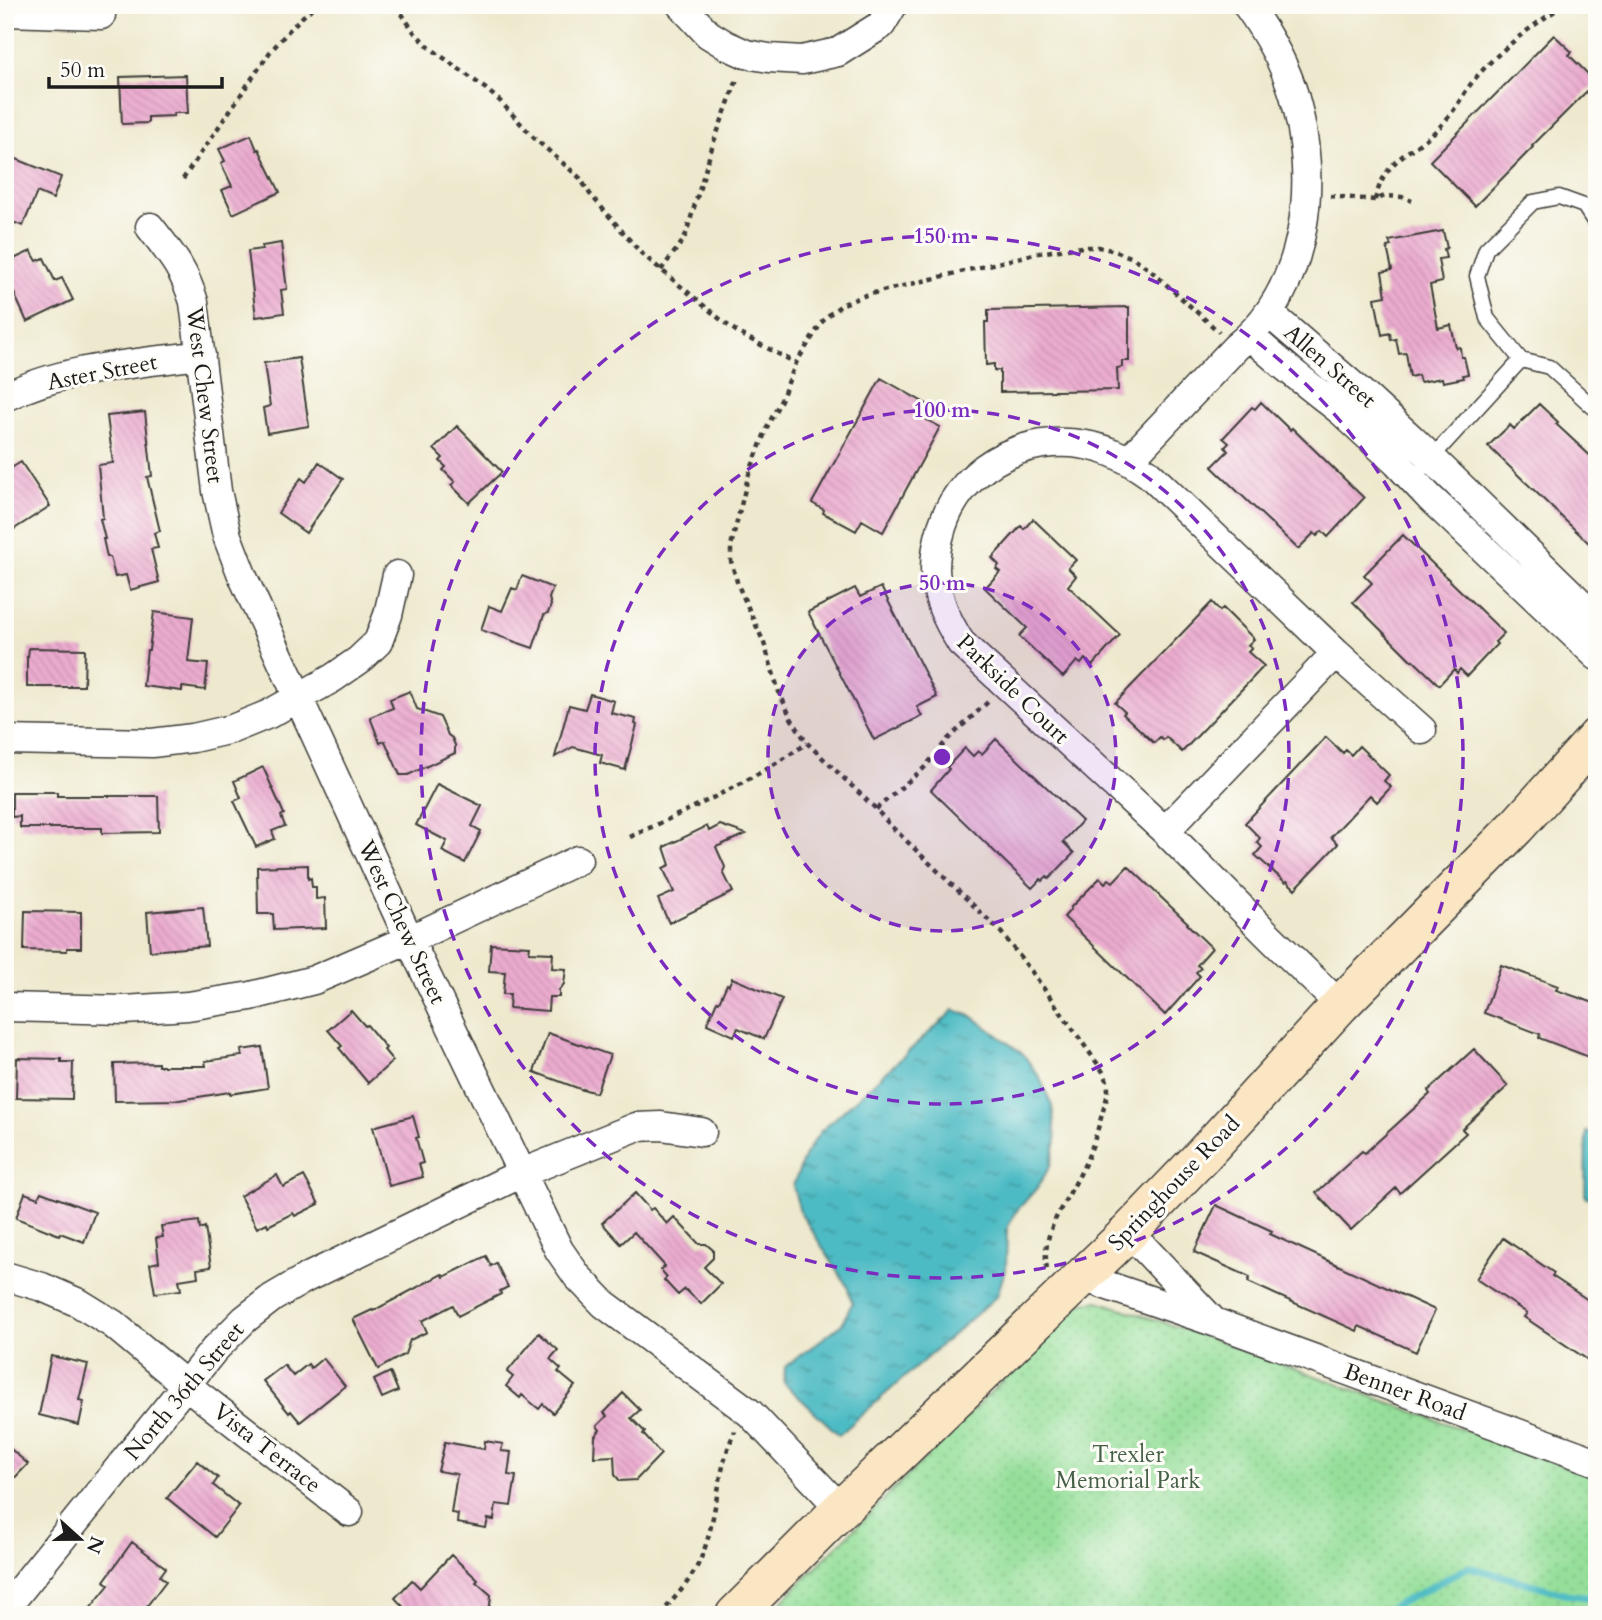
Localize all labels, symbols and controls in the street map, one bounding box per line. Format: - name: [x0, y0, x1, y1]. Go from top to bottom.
- scale bar: [49, 46, 222, 90]
- text: 50 m: [60, 56, 105, 85]
- text: 150 m: [913, 222, 971, 251]
- street label: West Chew Street: [179, 304, 231, 485]
- street label: Allen Street: [1277, 317, 1383, 415]
- street label: Aster Street: [44, 346, 160, 398]
- text: 100 m: [913, 396, 971, 425]
- text: 50 m: [919, 569, 966, 598]
- street label: Parkside Court: [950, 627, 1076, 751]
- centre of rings: [930, 745, 954, 769]
- street label: West Chew Street: [350, 834, 454, 1009]
- street label: Springhouse Road: [1101, 1108, 1247, 1257]
- street label: North 36th Street: [117, 1315, 251, 1467]
- street label: Benner Road: [1340, 1356, 1471, 1429]
- street label: Vista Terrace: [206, 1396, 328, 1500]
- park label: Trexler Memorial Park: [1055, 1439, 1201, 1496]
- north arrow: [46, 1504, 116, 1574]
- text: N: [80, 1532, 110, 1558]

